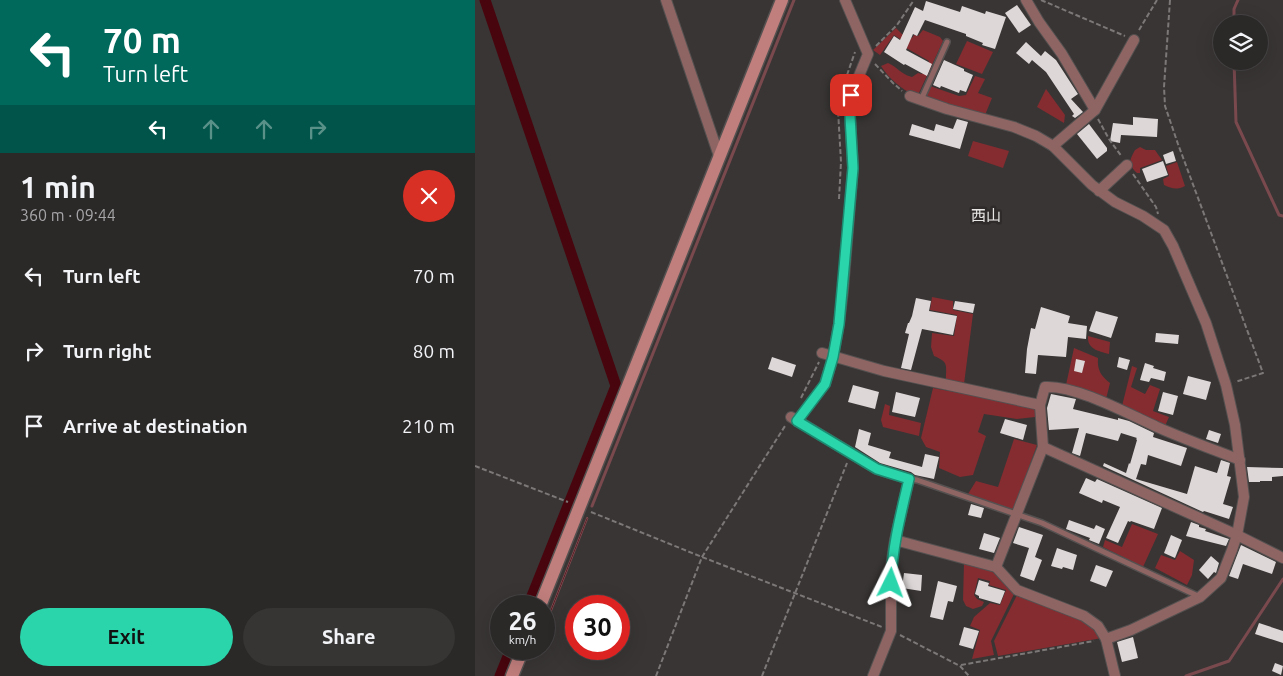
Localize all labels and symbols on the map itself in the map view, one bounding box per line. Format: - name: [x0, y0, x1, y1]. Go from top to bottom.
- pin: [830, 74, 872, 116]
- district label: 西山: [971, 207, 1001, 224]
- position arrow: [864, 556, 916, 608]
- speed limit sign: 30: [565, 595, 630, 660]

